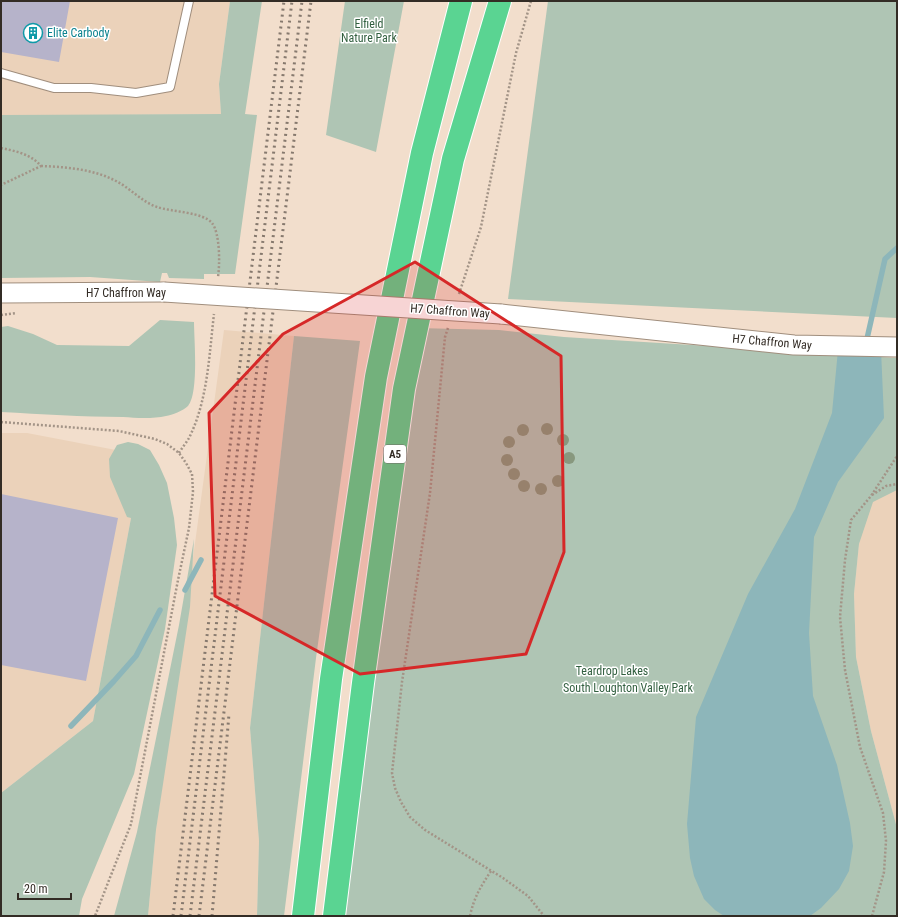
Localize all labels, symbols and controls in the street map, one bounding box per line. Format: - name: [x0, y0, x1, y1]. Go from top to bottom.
- park label: Elfield Nature Park: [341, 17, 398, 45]
- building icon: Elite Carbody: [22, 22, 44, 44]
- place label: Elite Carbody: [47, 26, 110, 40]
- street label: H7 Chaffron Way: [86, 286, 166, 300]
- street label: H7 Chaffron Way: [410, 301, 490, 321]
- street label: H7 Chaffron Way: [732, 332, 812, 352]
- road number: A5: [384, 445, 406, 463]
- park label: Teardrop Lakes: [576, 664, 648, 678]
- park label: South Loughton Valley Park: [563, 681, 694, 695]
- scale bar: [18, 875, 71, 901]
- text: 20 m: [24, 882, 48, 896]

